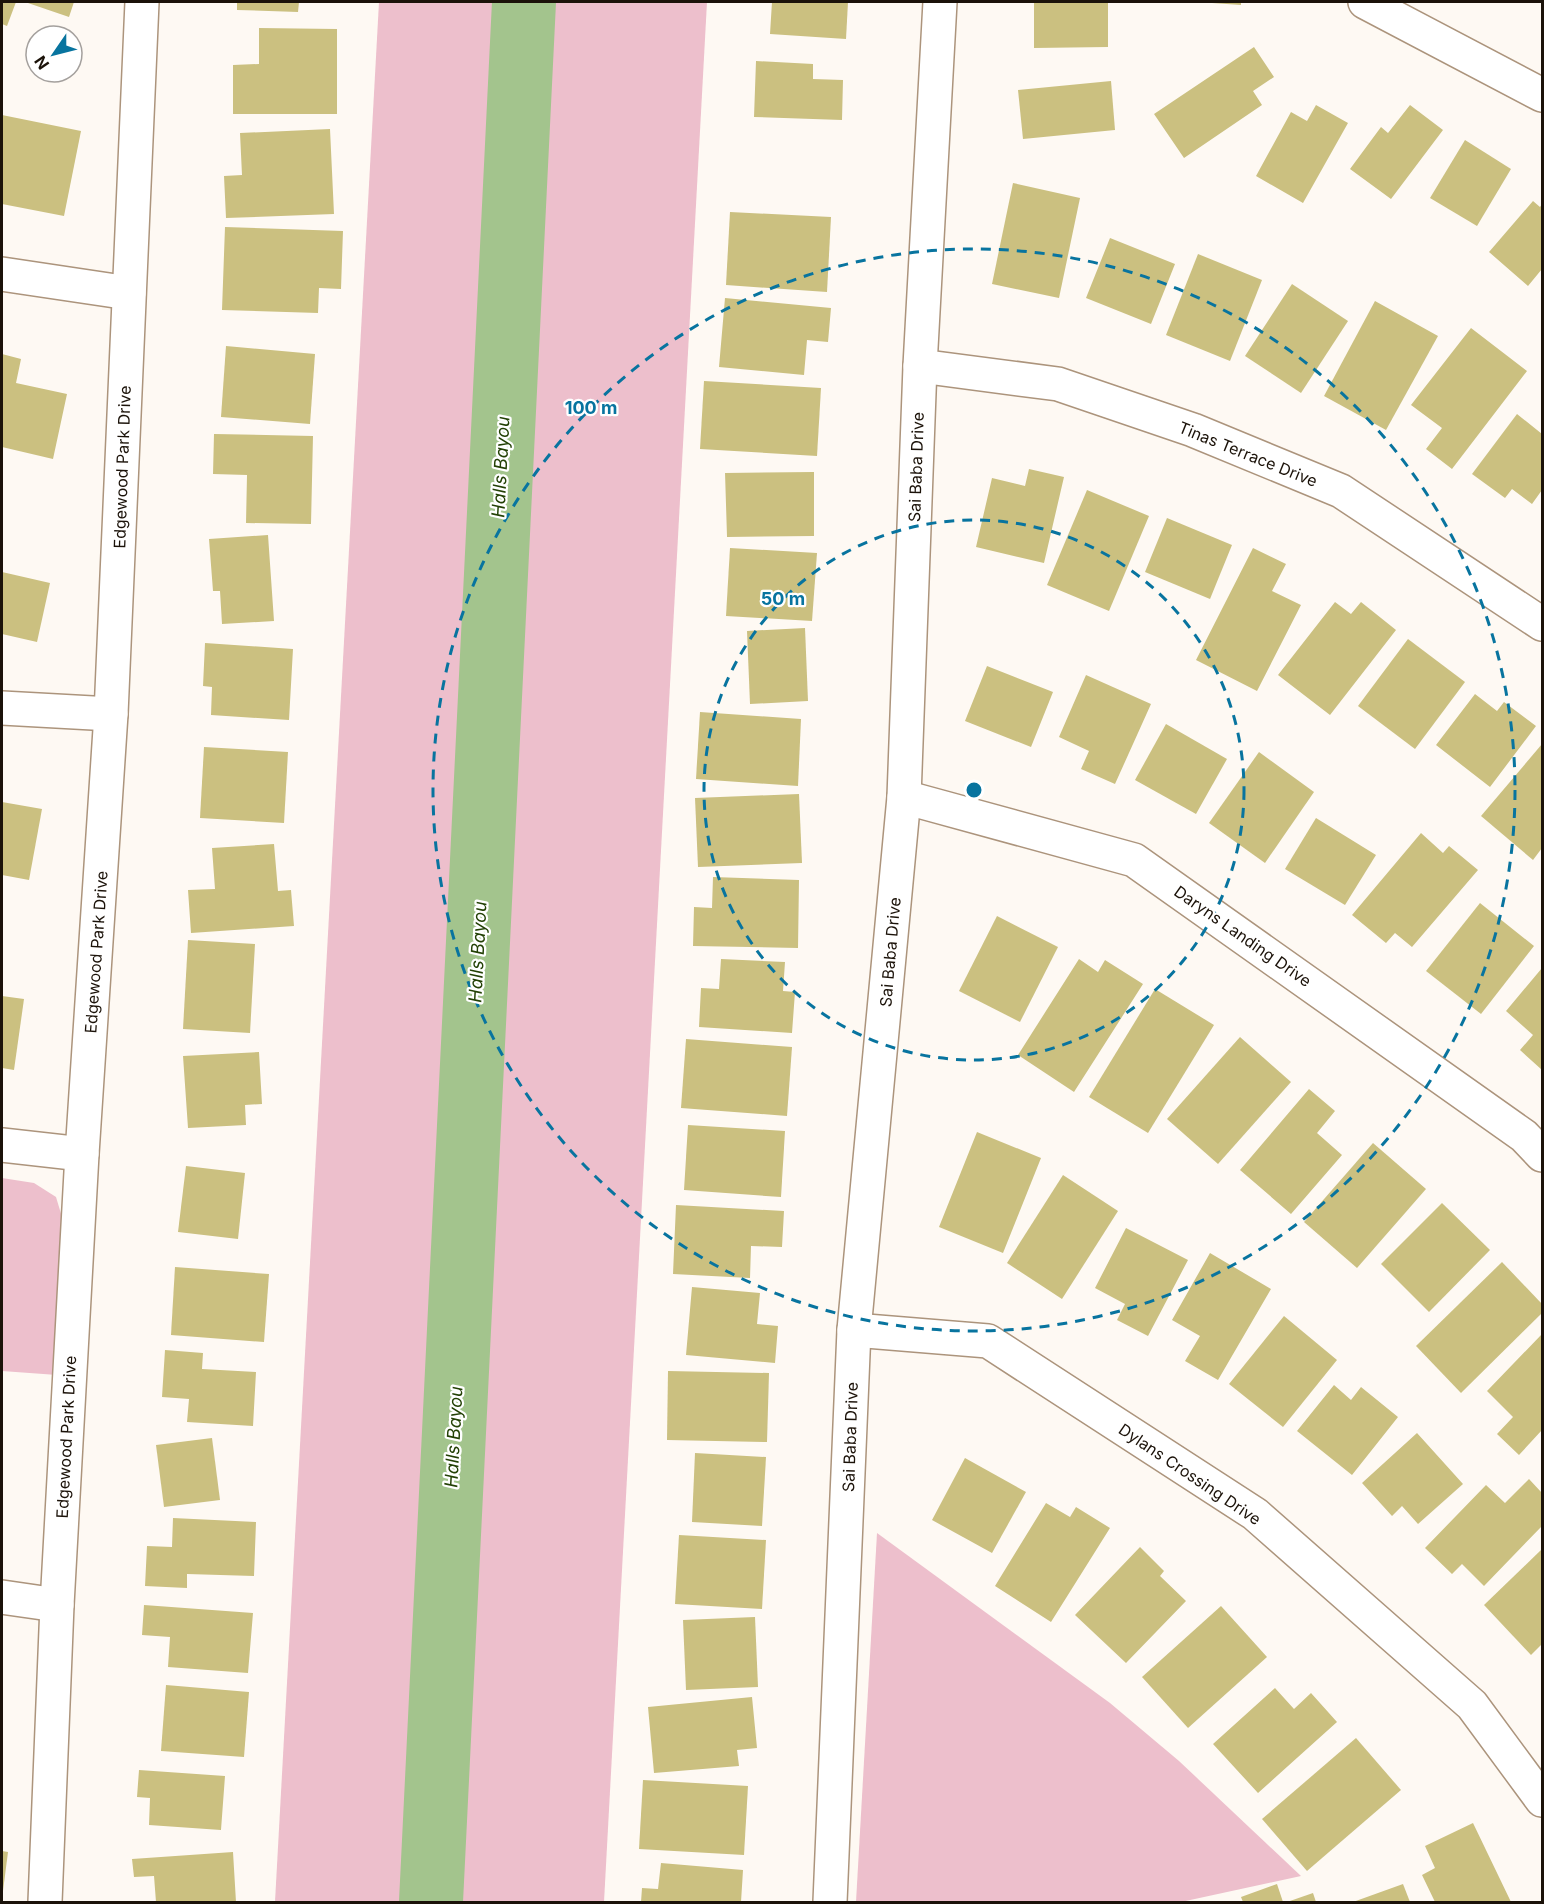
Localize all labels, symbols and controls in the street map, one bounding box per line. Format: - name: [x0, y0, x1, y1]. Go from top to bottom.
- north arrow: [24, 24, 84, 84]
- text: N: [30, 52, 53, 73]
- street label: Edgewood Park Drive: [109, 385, 135, 549]
- text: 100 m: [565, 397, 617, 418]
- street label: Sai Baba Drive: [904, 412, 928, 522]
- water label: Halls Bayou: [487, 415, 514, 518]
- street label: Tinas Terrace Drive: [1176, 417, 1320, 491]
- text: 50 m: [761, 588, 805, 609]
- centre of rings: [964, 780, 984, 800]
- street label: Edgewood Park Drive: [80, 870, 112, 1034]
- street label: Daryns Landing Drive: [1171, 881, 1315, 991]
- street label: Sai Baba Drive: [875, 896, 905, 1008]
- water label: Halls Bayou: [464, 900, 491, 1003]
- street label: Edgewood Park Drive: [52, 1355, 80, 1519]
- street label: Sai Baba Drive: [838, 1382, 862, 1492]
- water label: Halls Bayou: [440, 1385, 467, 1488]
- street label: Dylans Crossing Drive: [1115, 1419, 1265, 1529]

